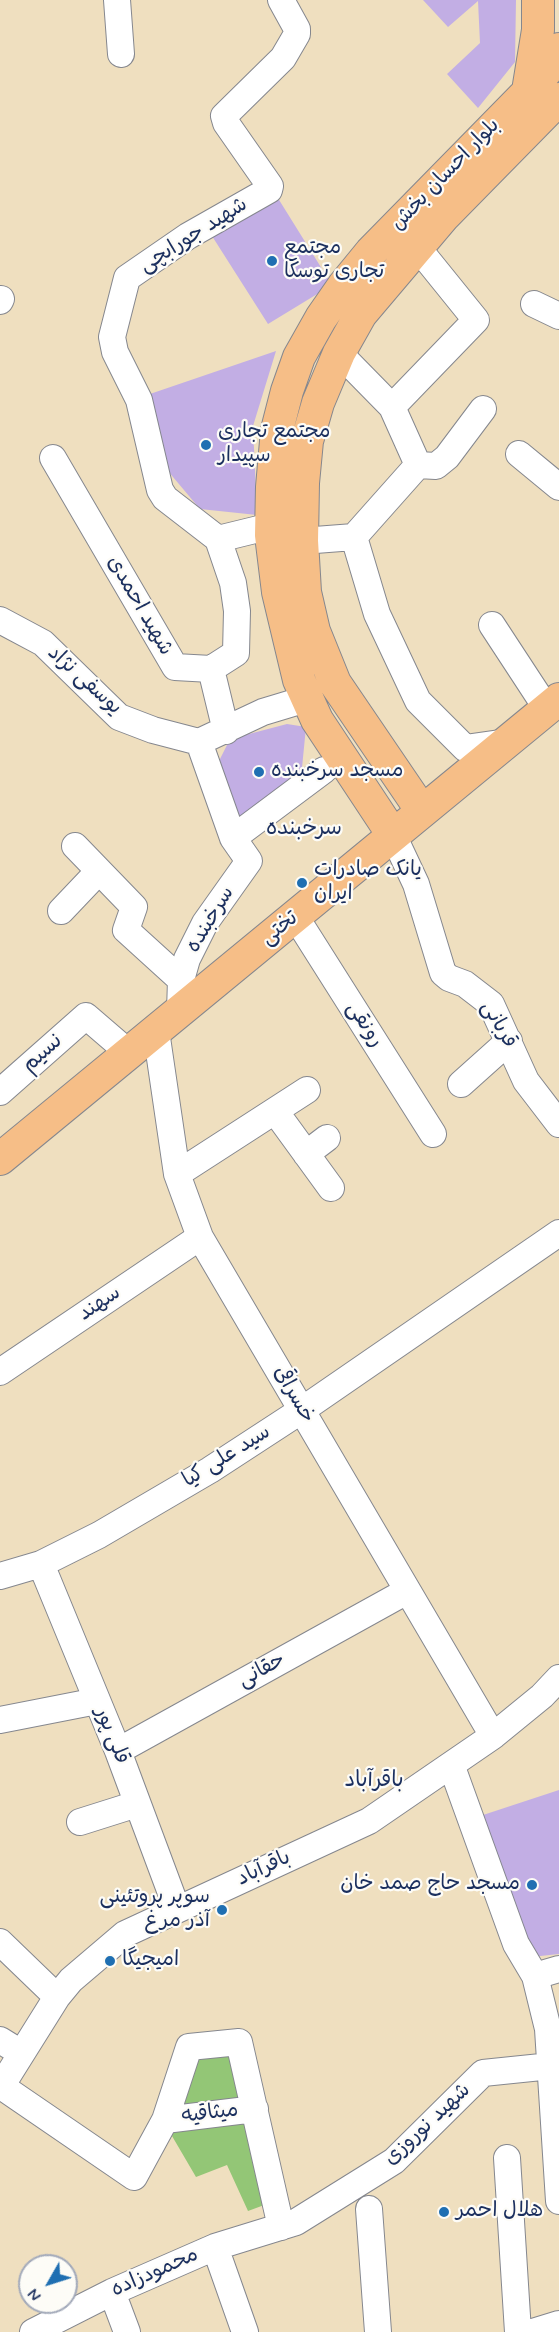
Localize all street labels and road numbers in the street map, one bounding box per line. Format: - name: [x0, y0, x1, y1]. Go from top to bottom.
- street label: بلوار احسان بخش: [386, 114, 506, 236]
- street label: شهید جورابچی: [135, 193, 253, 279]
- street label: شهید احمدی: [100, 552, 178, 660]
- street label: یوسفی نژاد: [42, 641, 126, 721]
- street label: سرخبنده: [181, 882, 241, 958]
- street label: تختی: [256, 906, 304, 952]
- street label: رونقی: [340, 997, 388, 1053]
- street label: قربانی: [474, 997, 522, 1053]
- street label: نسیم: [18, 1029, 68, 1079]
- street label: سهند: [74, 1281, 126, 1327]
- street label: خسراقی: [267, 1362, 319, 1428]
- street label: سید علی کیا: [178, 1420, 276, 1494]
- street label: حقانی: [234, 1648, 290, 1694]
- street label: قلی پور: [88, 1704, 134, 1768]
- street label: باقرآباد: [233, 1846, 295, 1892]
- street label: شهید نوروزی: [379, 2078, 477, 2172]
- street label: میثاقیه: [180, 2098, 240, 2130]
- street label: محمودزاده: [107, 2243, 203, 2303]

